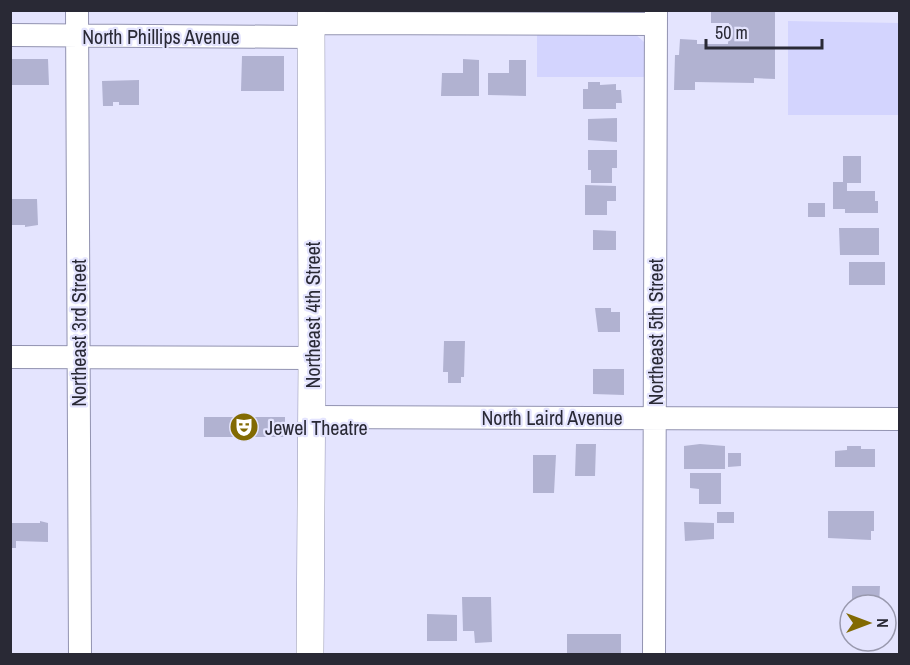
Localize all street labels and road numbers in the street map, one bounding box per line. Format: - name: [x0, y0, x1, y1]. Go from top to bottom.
- street label: North Phillips Avenue: [82, 23, 240, 50]
- street label: Northeast 4th Street: [299, 241, 326, 388]
- street label: Northeast 5th Street: [642, 258, 669, 405]
- street label: Northeast 3rd Street: [65, 259, 92, 407]
- street label: North Laird Avenue: [481, 404, 623, 431]

